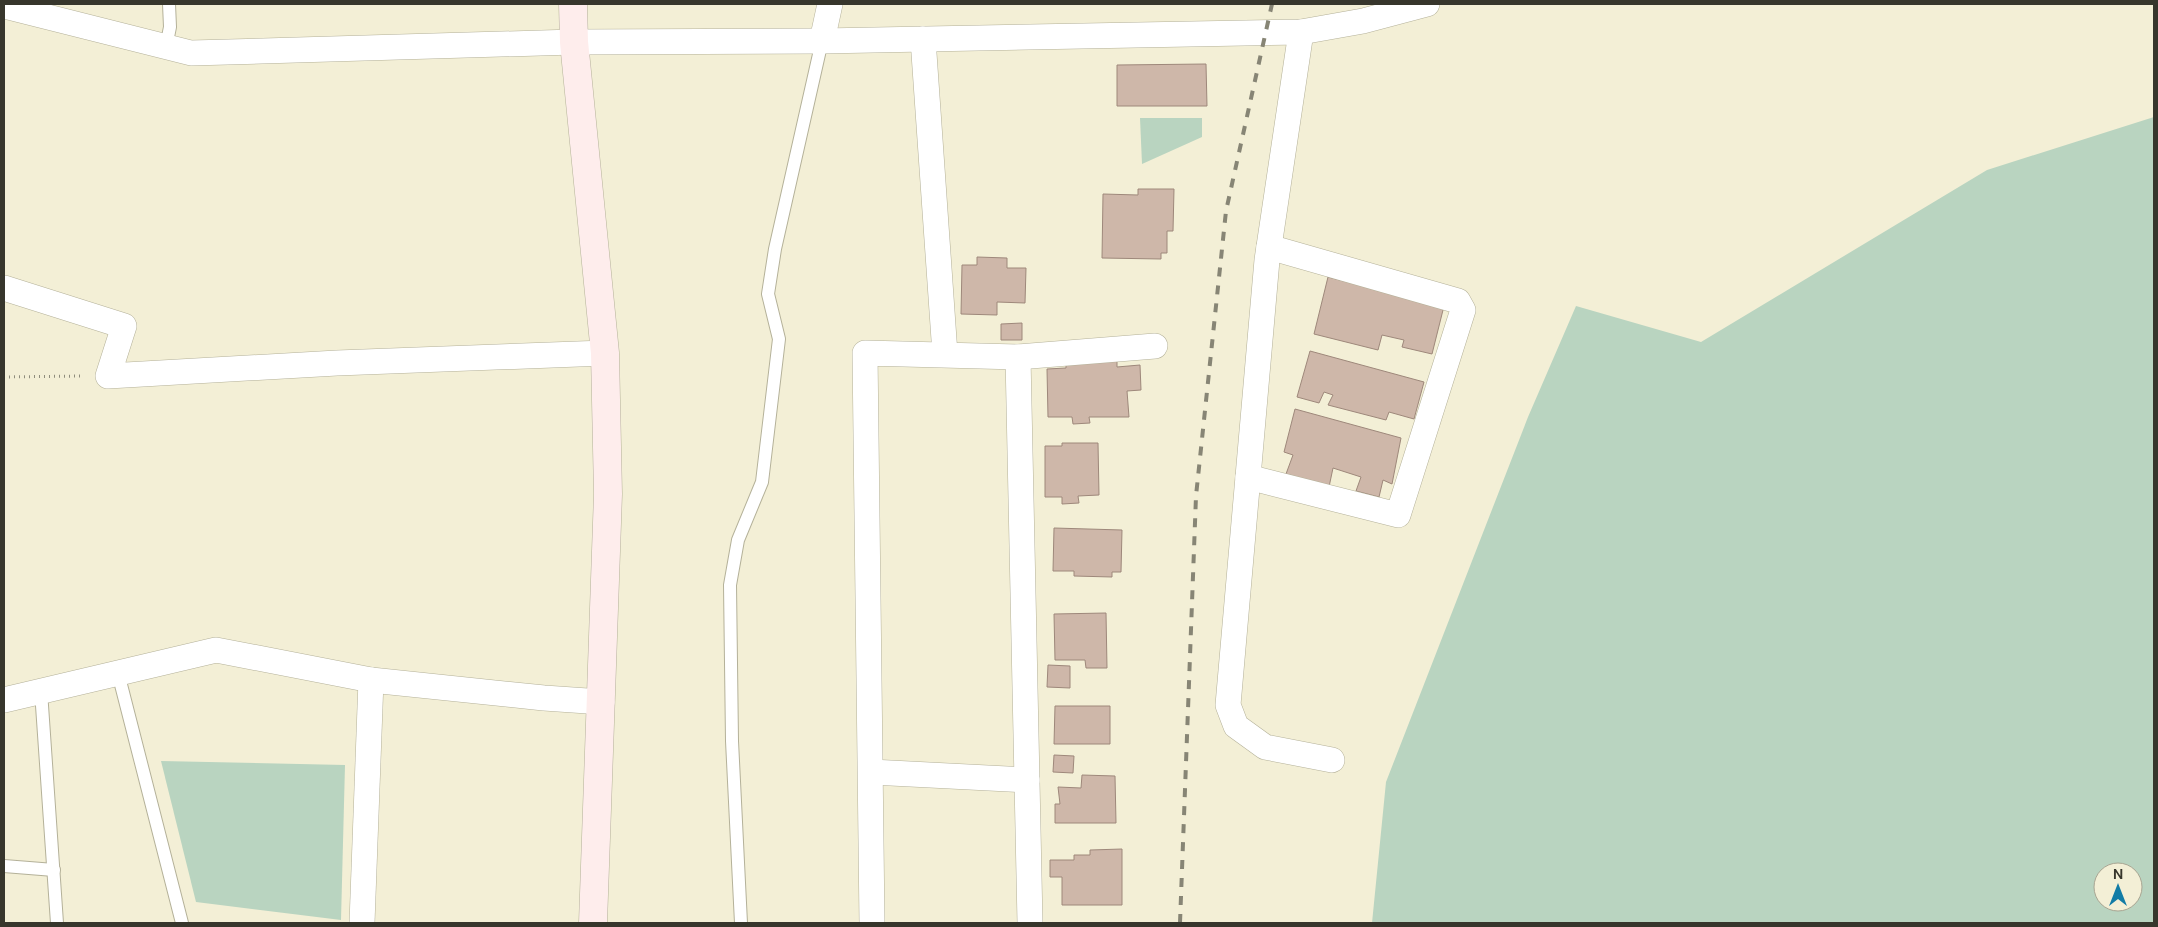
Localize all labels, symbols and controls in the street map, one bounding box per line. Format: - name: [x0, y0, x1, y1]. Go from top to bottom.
- north arrow: [2093, 862, 2143, 912]
- text: N: [2113, 865, 2123, 883]

